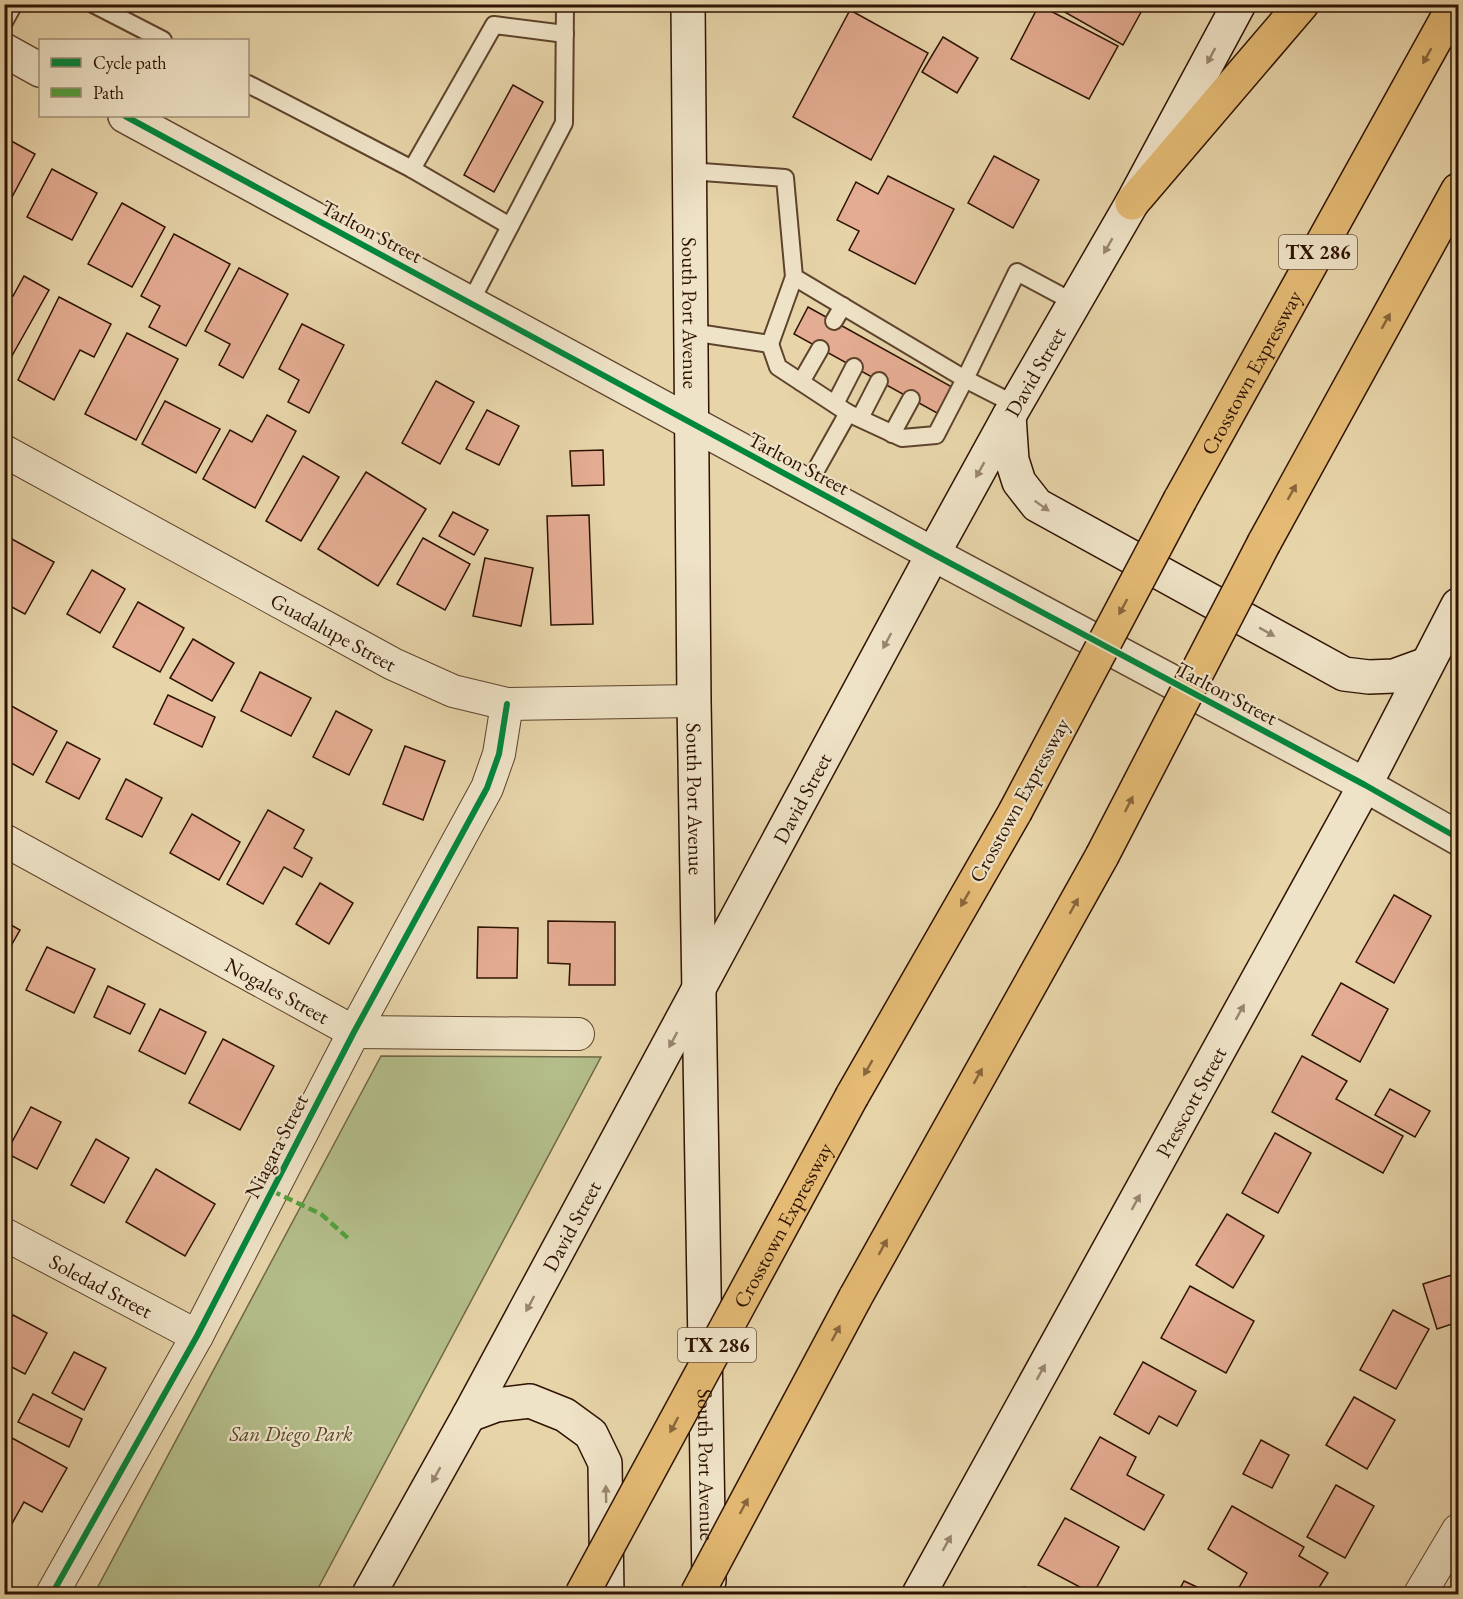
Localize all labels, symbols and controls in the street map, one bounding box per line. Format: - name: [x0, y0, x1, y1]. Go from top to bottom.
- legend: [39, 39, 249, 117]
- one-way arrow: [1422, 47, 1432, 64]
- one-way arrow: [1206, 48, 1216, 65]
- text: Cycle path: [93, 51, 167, 74]
- text: Path: [93, 81, 124, 104]
- street label: Tarlton Street: [317, 193, 428, 269]
- road number: TX 286: [1279, 235, 1357, 269]
- street label: South Port Avenue: [677, 237, 705, 389]
- one-way arrow: [1103, 237, 1113, 254]
- street label: Crosstown Expressway: [1194, 284, 1308, 459]
- one-way arrow: [1381, 313, 1391, 330]
- street label: David Street: [998, 321, 1071, 421]
- street label: Tarlton Street: [744, 425, 855, 501]
- one-way arrow: [975, 461, 985, 478]
- one-way arrow: [1287, 483, 1297, 500]
- one-way arrow: [1033, 500, 1049, 512]
- street label: Guadalupe Street: [266, 586, 402, 677]
- one-way arrow: [1118, 599, 1128, 616]
- one-way arrow: [1259, 627, 1276, 637]
- one-way arrow: [882, 633, 892, 650]
- street label: Tarlton Street: [1172, 655, 1283, 731]
- street label: Crosstown Expressway: [963, 712, 1076, 887]
- street label: South Port Avenue: [681, 723, 710, 875]
- street label: David Street: [766, 748, 837, 848]
- one-way arrow: [1124, 795, 1134, 812]
- one-way arrow: [959, 891, 970, 907]
- one-way arrow: [1069, 897, 1079, 914]
- street label: Nogales Street: [221, 951, 335, 1030]
- one-way arrow: [1235, 1004, 1245, 1021]
- one-way arrow: [667, 1032, 678, 1048]
- street label: Presscott Street: [1149, 1041, 1232, 1162]
- one-way arrow: [862, 1060, 873, 1076]
- one-way arrow: [973, 1068, 983, 1085]
- street label: Niagara Street: [238, 1089, 314, 1203]
- street label: Crosstown Expressway: [726, 1137, 838, 1312]
- street label: David Street: [536, 1175, 607, 1276]
- one-way arrow: [1130, 1193, 1140, 1210]
- one-way arrow: [878, 1238, 888, 1255]
- street label: Soledad Street: [45, 1247, 158, 1324]
- one-way arrow: [525, 1295, 535, 1312]
- one-way arrow: [831, 1325, 841, 1342]
- road number: TX 286: [678, 1328, 756, 1362]
- one-way arrow: [1036, 1364, 1046, 1381]
- street label: South Port Avenue: [692, 1389, 722, 1541]
- one-way arrow: [669, 1417, 679, 1434]
- park label: San Diego Park: [229, 1420, 353, 1447]
- one-way arrow: [431, 1467, 441, 1484]
- one-way arrow: [601, 1485, 611, 1504]
- one-way arrow: [739, 1497, 749, 1514]
- one-way arrow: [942, 1534, 952, 1551]

